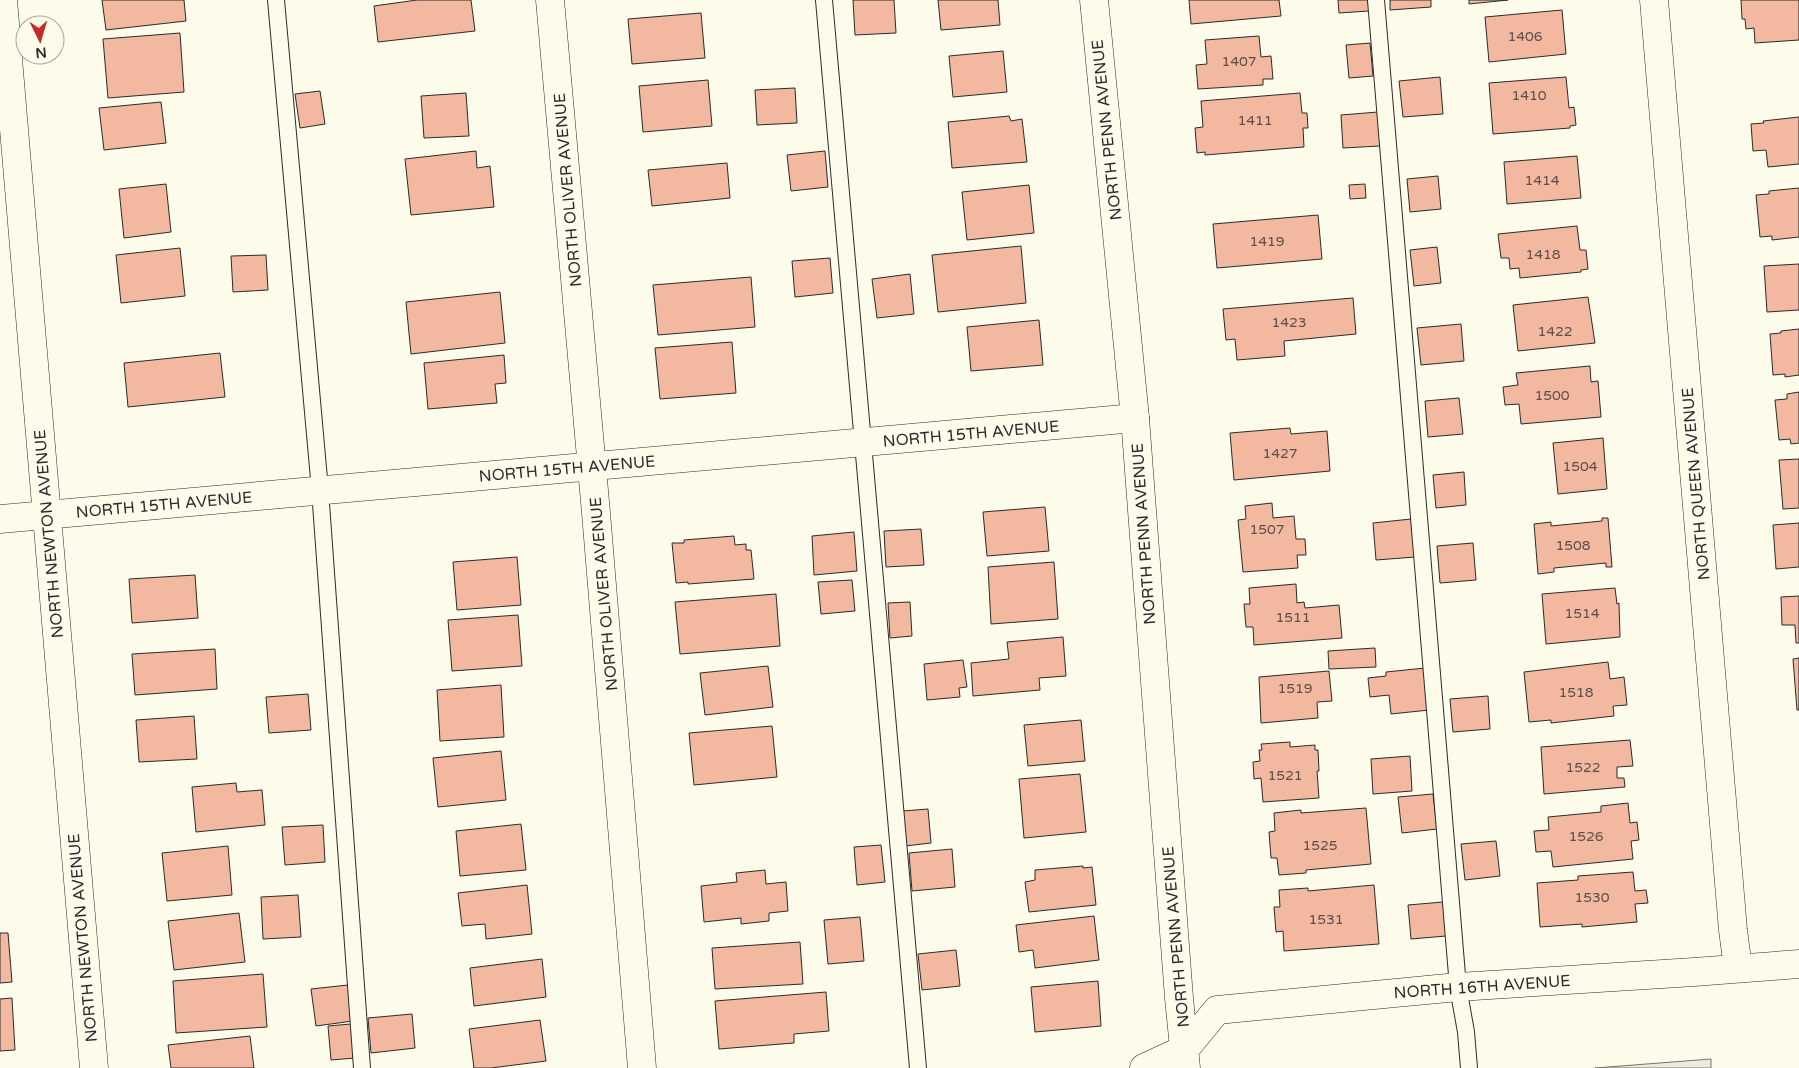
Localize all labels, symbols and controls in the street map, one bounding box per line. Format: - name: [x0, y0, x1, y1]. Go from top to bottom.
- north arrow: [15, 15, 65, 65]
- house number: 1406: [1507, 28, 1543, 45]
- street label: NORTH PENN AVENUE: [1088, 38, 1126, 221]
- text: N: [35, 43, 47, 61]
- house number: 1407: [1221, 53, 1257, 70]
- house number: 1410: [1511, 87, 1547, 104]
- street label: NORTH OLIVER AVENUE: [550, 92, 586, 288]
- house number: 1411: [1237, 112, 1273, 129]
- house number: 1414: [1524, 172, 1560, 189]
- house number: 1419: [1249, 233, 1285, 250]
- house number: 1418: [1525, 246, 1561, 263]
- house number: 1423: [1271, 314, 1307, 331]
- house number: 1422: [1537, 323, 1573, 340]
- house number: 1500: [1534, 387, 1570, 404]
- street label: NORTH QUEEN AVENUE: [1678, 387, 1714, 581]
- street label: NORTH 15TH AVENUE: [882, 416, 1060, 452]
- street label: NORTH NEWTON AVENUE: [30, 429, 68, 639]
- street label: NORTH PENN AVENUE: [1128, 443, 1160, 625]
- house number: 1427: [1262, 445, 1298, 462]
- street label: NORTH 15TH AVENUE: [478, 451, 656, 487]
- house number: 1504: [1562, 458, 1598, 475]
- street label: NORTH 15TH AVENUE: [75, 487, 253, 523]
- street label: NORTH OLIVER AVENUE: [586, 496, 622, 692]
- house number: 1507: [1249, 521, 1285, 538]
- house number: 1508: [1555, 537, 1591, 554]
- house number: 1514: [1564, 605, 1600, 622]
- house number: 1511: [1275, 609, 1311, 626]
- house number: 1519: [1277, 680, 1313, 697]
- house number: 1518: [1558, 684, 1594, 701]
- house number: 1522: [1565, 759, 1601, 776]
- house number: 1521: [1267, 767, 1303, 784]
- house number: 1526: [1568, 828, 1604, 845]
- street label: NORTH NEWTON AVENUE: [64, 833, 102, 1043]
- house number: 1525: [1302, 837, 1338, 854]
- street label: NORTH PENN AVENUE: [1158, 846, 1194, 1028]
- house number: 1530: [1574, 889, 1610, 906]
- house number: 1531: [1308, 911, 1344, 928]
- street label: NORTH 16TH AVENUE: [1393, 971, 1571, 1003]

